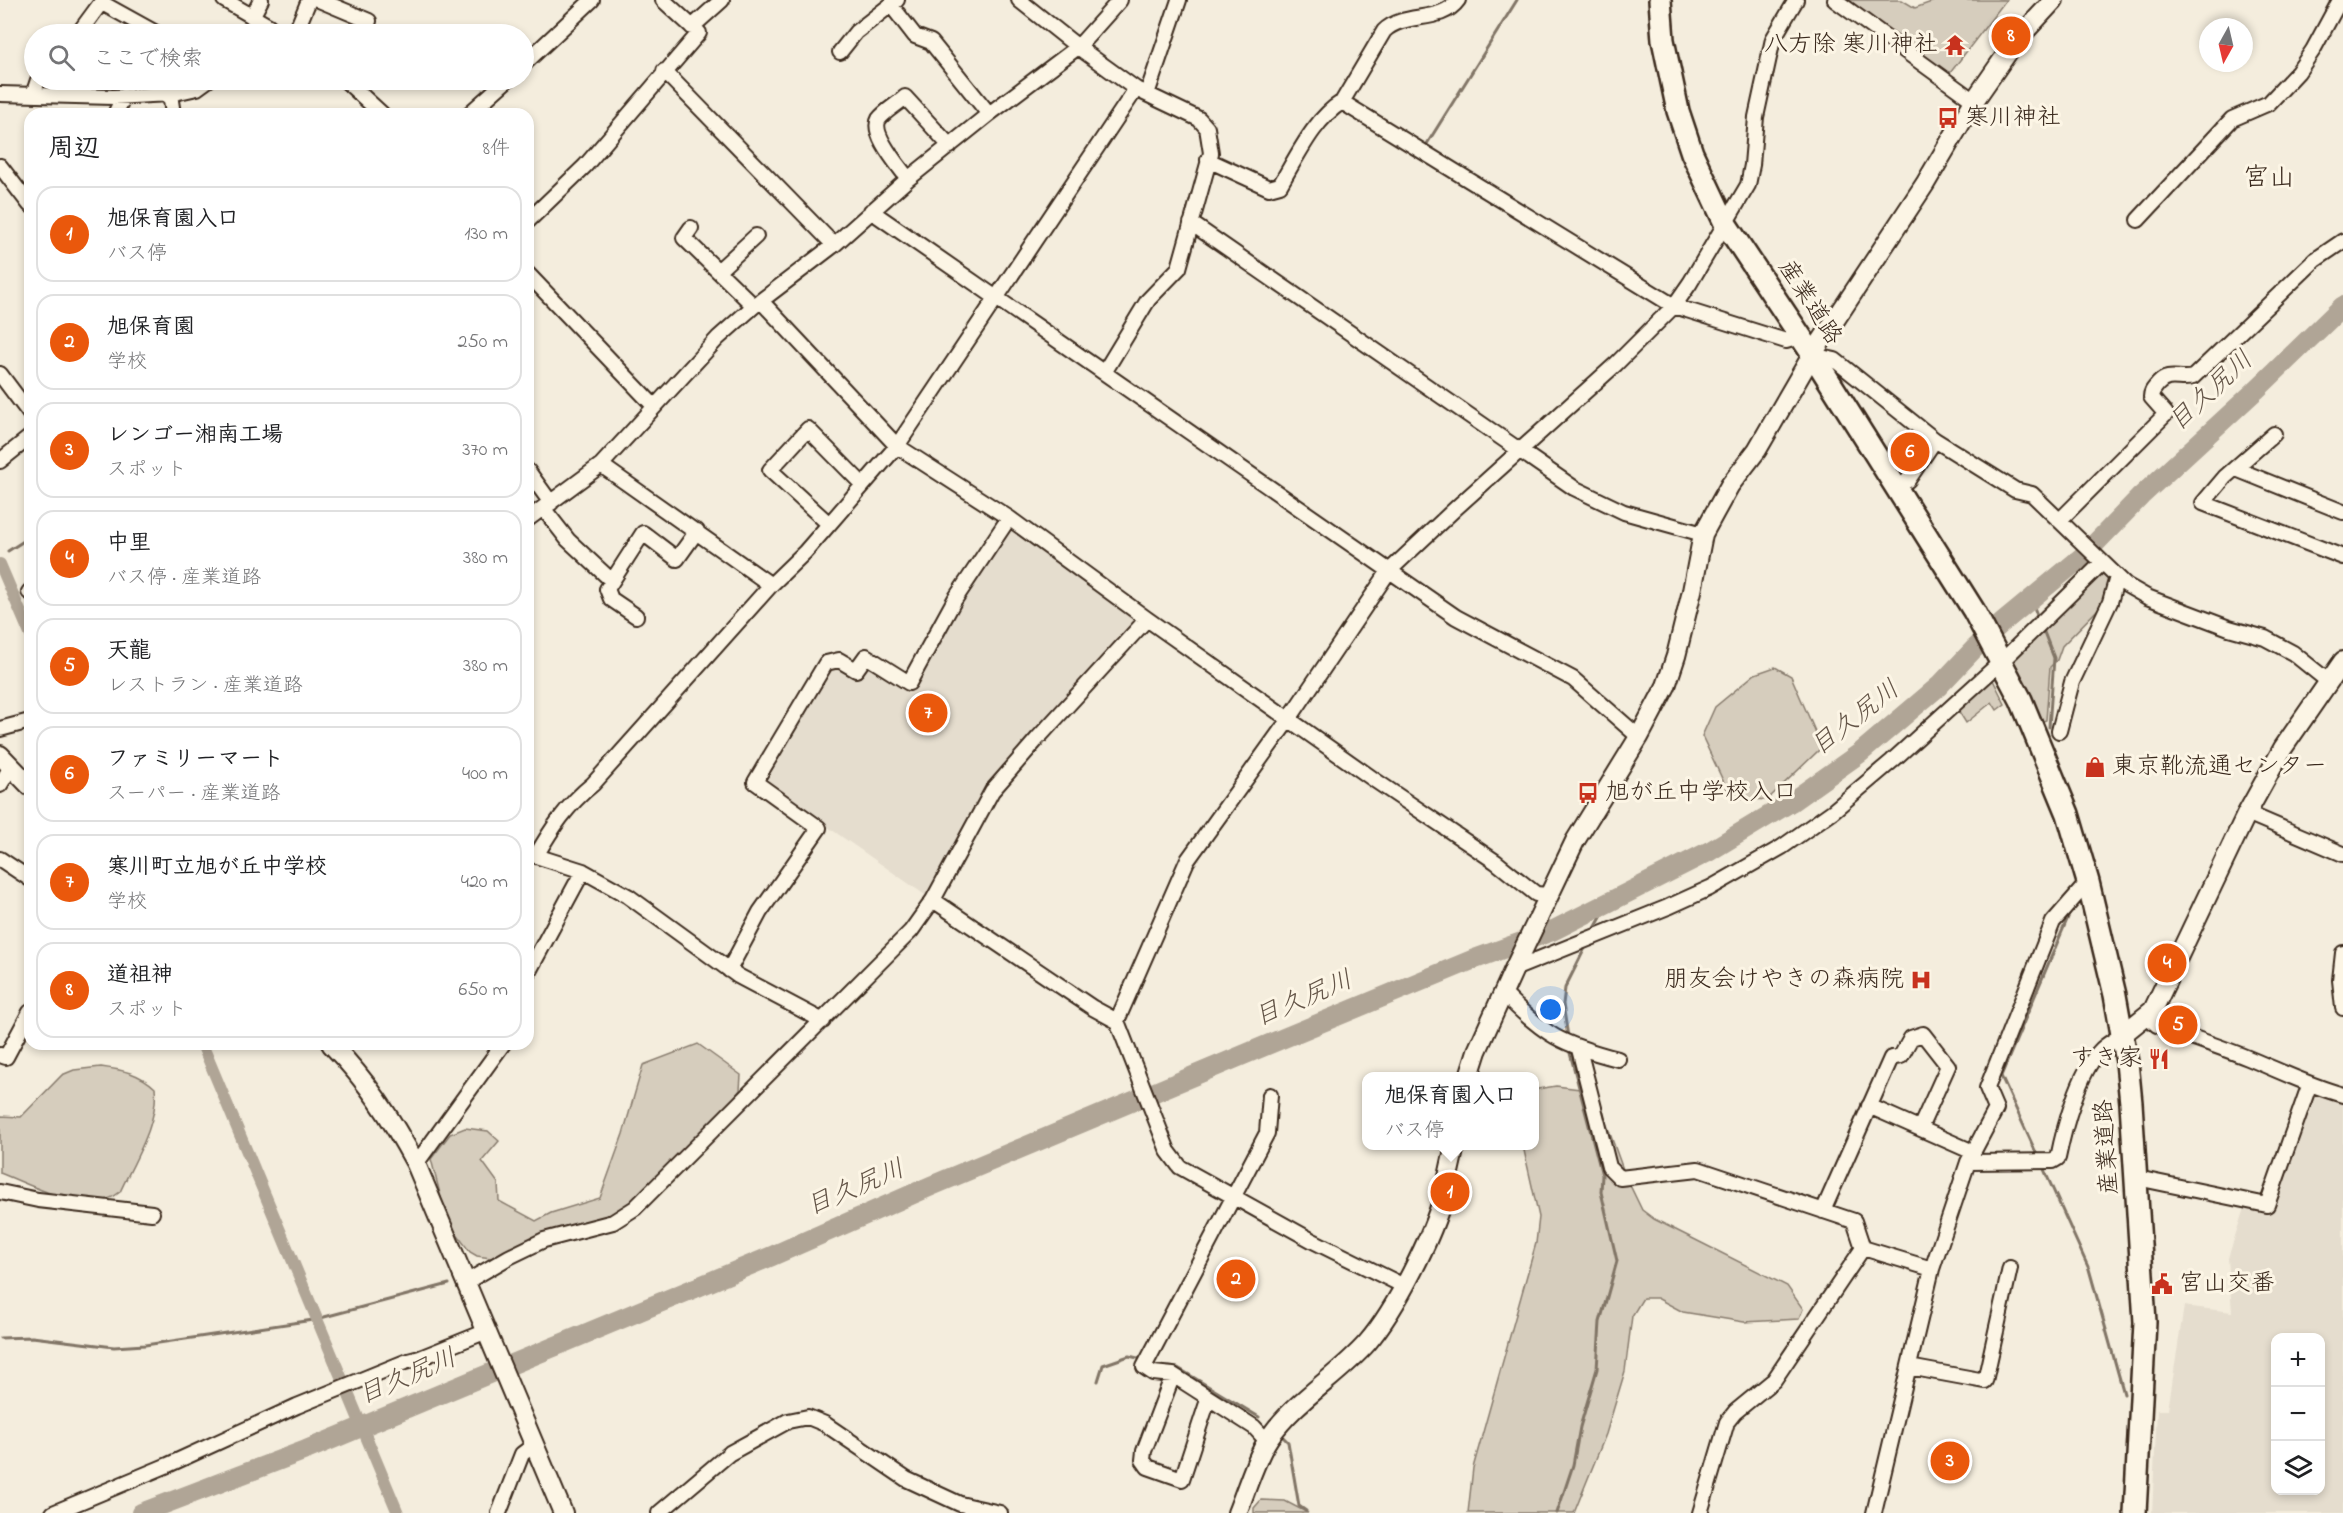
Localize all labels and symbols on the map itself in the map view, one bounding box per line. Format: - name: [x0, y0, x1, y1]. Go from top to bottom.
- pin: 8: [1992, 14, 2030, 58]
- north arrow: [2199, 18, 2253, 72]
- place label: 八方除 寒川神社: [1764, 28, 1938, 63]
- temple icon: 八方除 寒川神社: [1943, 33, 1967, 57]
- place label: 寒川神社: [1965, 101, 2061, 136]
- bus stop icon: 寒川神社: [1936, 106, 1960, 130]
- district label: 宮山: [2243, 160, 2295, 198]
- street label: 産業道路: [1768, 253, 1850, 353]
- water label: 目久尻川: [2161, 343, 2263, 441]
- pin: 6: [1890, 430, 1930, 474]
- water label: 目久尻川: [1803, 672, 1909, 766]
- pin: 7: [908, 690, 948, 736]
- place label: 東京靴流通センター: [2112, 750, 2327, 785]
- shop icon: 東京靴流通センター: [2083, 755, 2107, 779]
- place label: 旭が丘中学校入口: [1605, 776, 1797, 811]
- bus stop icon: 旭が丘中学校入口: [1576, 781, 1600, 805]
- pin: 4: [2148, 940, 2186, 986]
- water label: 目久尻川: [1249, 962, 1359, 1038]
- place label: 朋友会けやきの森病院: [1664, 963, 1904, 998]
- hospital icon: 朋友会けやきの森病院: [1909, 968, 1933, 992]
- your location: [1536, 995, 1565, 1024]
- pin: 5: [2158, 1002, 2198, 1048]
- place label: すき家: [2070, 1042, 2142, 1077]
- restaurant icon: すき家: [2147, 1047, 2171, 1071]
- street label: 産業道路: [2087, 1098, 2129, 1196]
- water label: 目久尻川: [801, 1151, 911, 1227]
- pin: 1: [1430, 1170, 1470, 1214]
- pin: 2: [1216, 1256, 1256, 1302]
- place label: 宮山交番: [2179, 1267, 2275, 1302]
- public building icon: 宮山交番: [2150, 1272, 2174, 1296]
- water label: 目久尻川: [353, 1340, 463, 1416]
- pin: 3: [1930, 1438, 1970, 1484]

